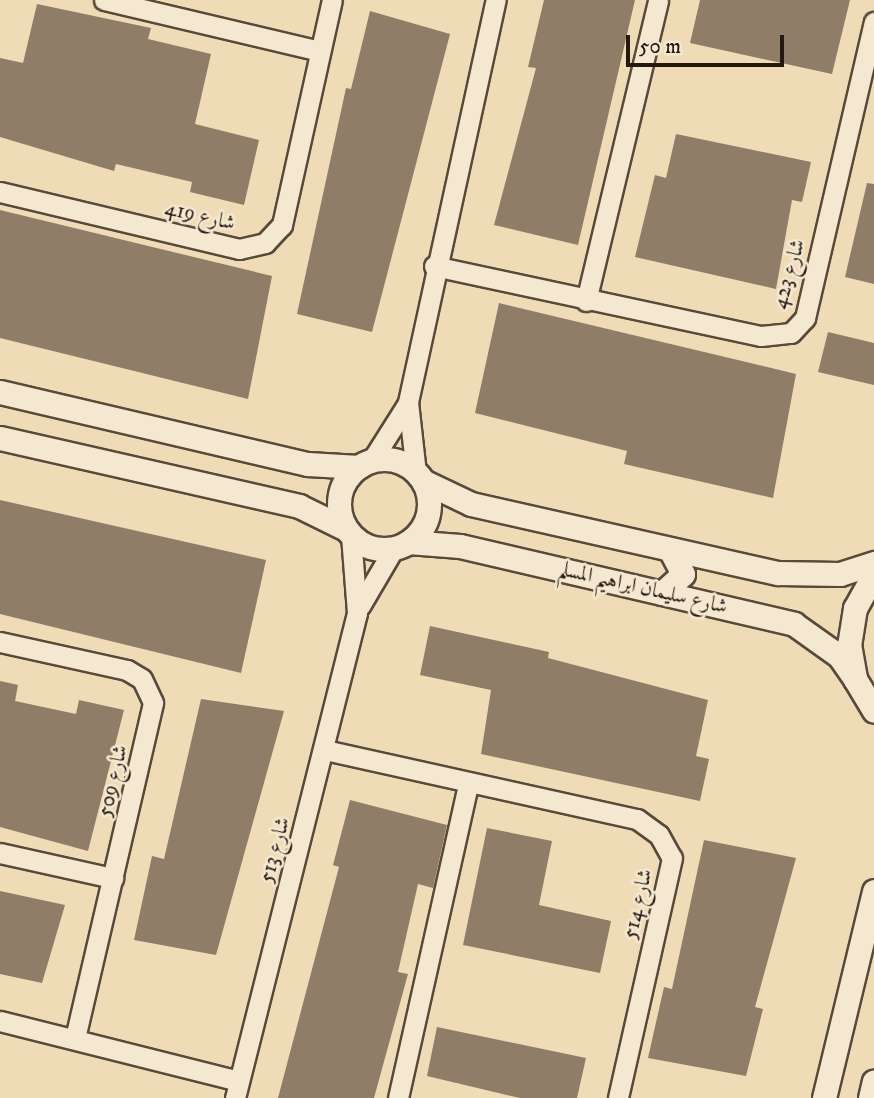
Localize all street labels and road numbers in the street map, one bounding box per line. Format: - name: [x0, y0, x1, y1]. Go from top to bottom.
- street label: شارع 419: [162, 196, 238, 236]
- street label: شارع 423: [767, 236, 811, 312]
- street label: شارع سليمان ابراهيم المسلم: [556, 556, 730, 620]
- street label: شارع 509: [92, 743, 134, 819]
- street label: شارع 513: [254, 814, 296, 886]
- street label: شارع 514: [618, 866, 658, 942]

